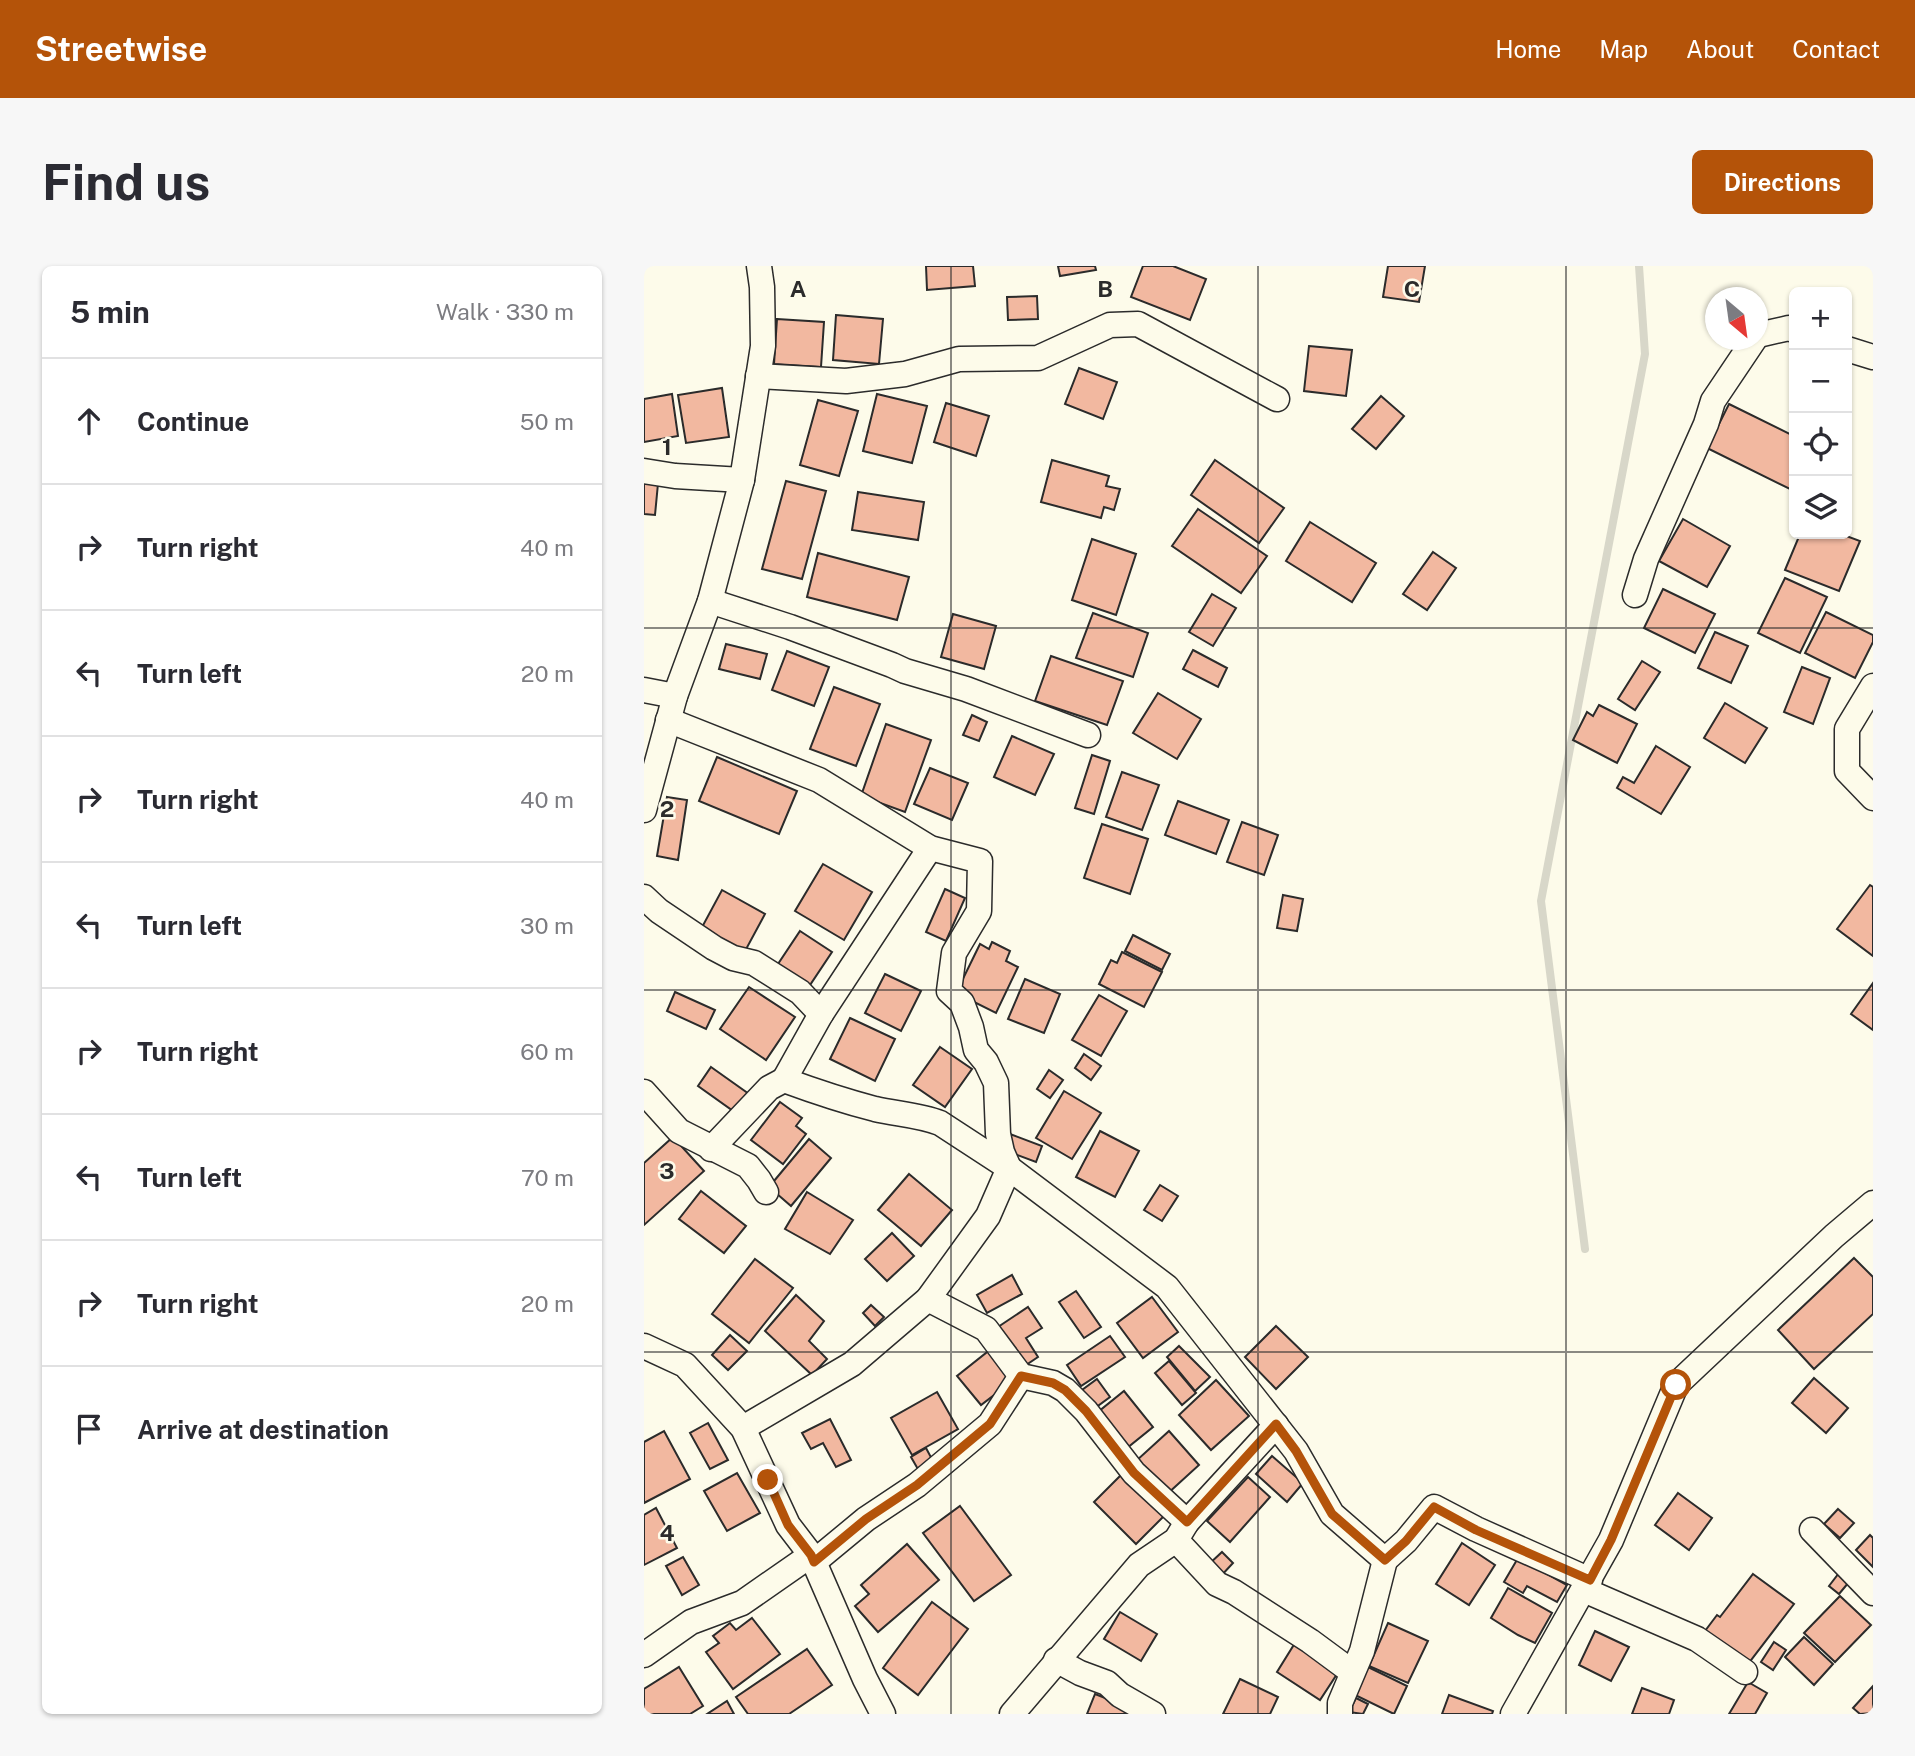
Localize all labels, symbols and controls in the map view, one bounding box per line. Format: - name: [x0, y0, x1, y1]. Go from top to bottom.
- text: Streetwise: [35, 30, 207, 68]
- text: Home: [1495, 35, 1561, 63]
- text: Map: [1599, 35, 1648, 63]
- text: About: [1686, 35, 1754, 63]
- text: Contact: [1792, 35, 1880, 63]
- button: Directions: [1692, 150, 1873, 214]
- text: Find us: [42, 153, 210, 211]
- text: A: [790, 275, 807, 302]
- text: B: [1097, 275, 1113, 302]
- text: C: [1404, 275, 1420, 302]
- north arrow: [1705, 287, 1768, 350]
- map controls: [1789, 287, 1852, 539]
- button: +: [1789, 287, 1852, 350]
- text: 5 min: [70, 294, 150, 330]
- text: Walk · 330 m: [436, 298, 574, 325]
- button: −: [1789, 350, 1852, 413]
- icon: ahead: [70, 402, 108, 440]
- text: Continue: [137, 406, 249, 437]
- text: 50 m: [520, 408, 574, 435]
- button: locate: [1789, 413, 1852, 476]
- text: 1: [662, 433, 672, 460]
- button: layers: [1789, 476, 1852, 539]
- icon: right: [70, 528, 108, 566]
- text: Turn right: [137, 532, 259, 563]
- text: 40 m: [520, 534, 574, 561]
- icon: left: [70, 654, 108, 692]
- text: Turn left: [137, 658, 242, 689]
- text: 20 m: [521, 660, 574, 687]
- icon: right: [70, 780, 108, 818]
- text: Turn right: [137, 784, 259, 815]
- text: 40 m: [520, 786, 574, 813]
- text: 2: [660, 795, 674, 822]
- icon: left: [70, 906, 108, 944]
- text: Turn left: [137, 910, 242, 941]
- text: 30 m: [520, 912, 574, 939]
- icon: right: [70, 1032, 108, 1070]
- text: Turn right: [137, 1036, 259, 1067]
- text: 60 m: [520, 1038, 574, 1065]
- text: 3: [659, 1157, 675, 1184]
- icon: left: [70, 1158, 108, 1196]
- text: Turn left: [137, 1162, 242, 1193]
- text: 70 m: [521, 1164, 574, 1191]
- icon: right: [70, 1284, 108, 1322]
- text: Turn right: [137, 1288, 259, 1319]
- text: 20 m: [521, 1290, 574, 1317]
- route start: [1660, 1369, 1691, 1400]
- icon: arrive: [70, 1410, 108, 1448]
- text: Arrive at destination: [137, 1414, 389, 1445]
- route end: [752, 1464, 783, 1495]
- text: 4: [659, 1519, 675, 1546]

